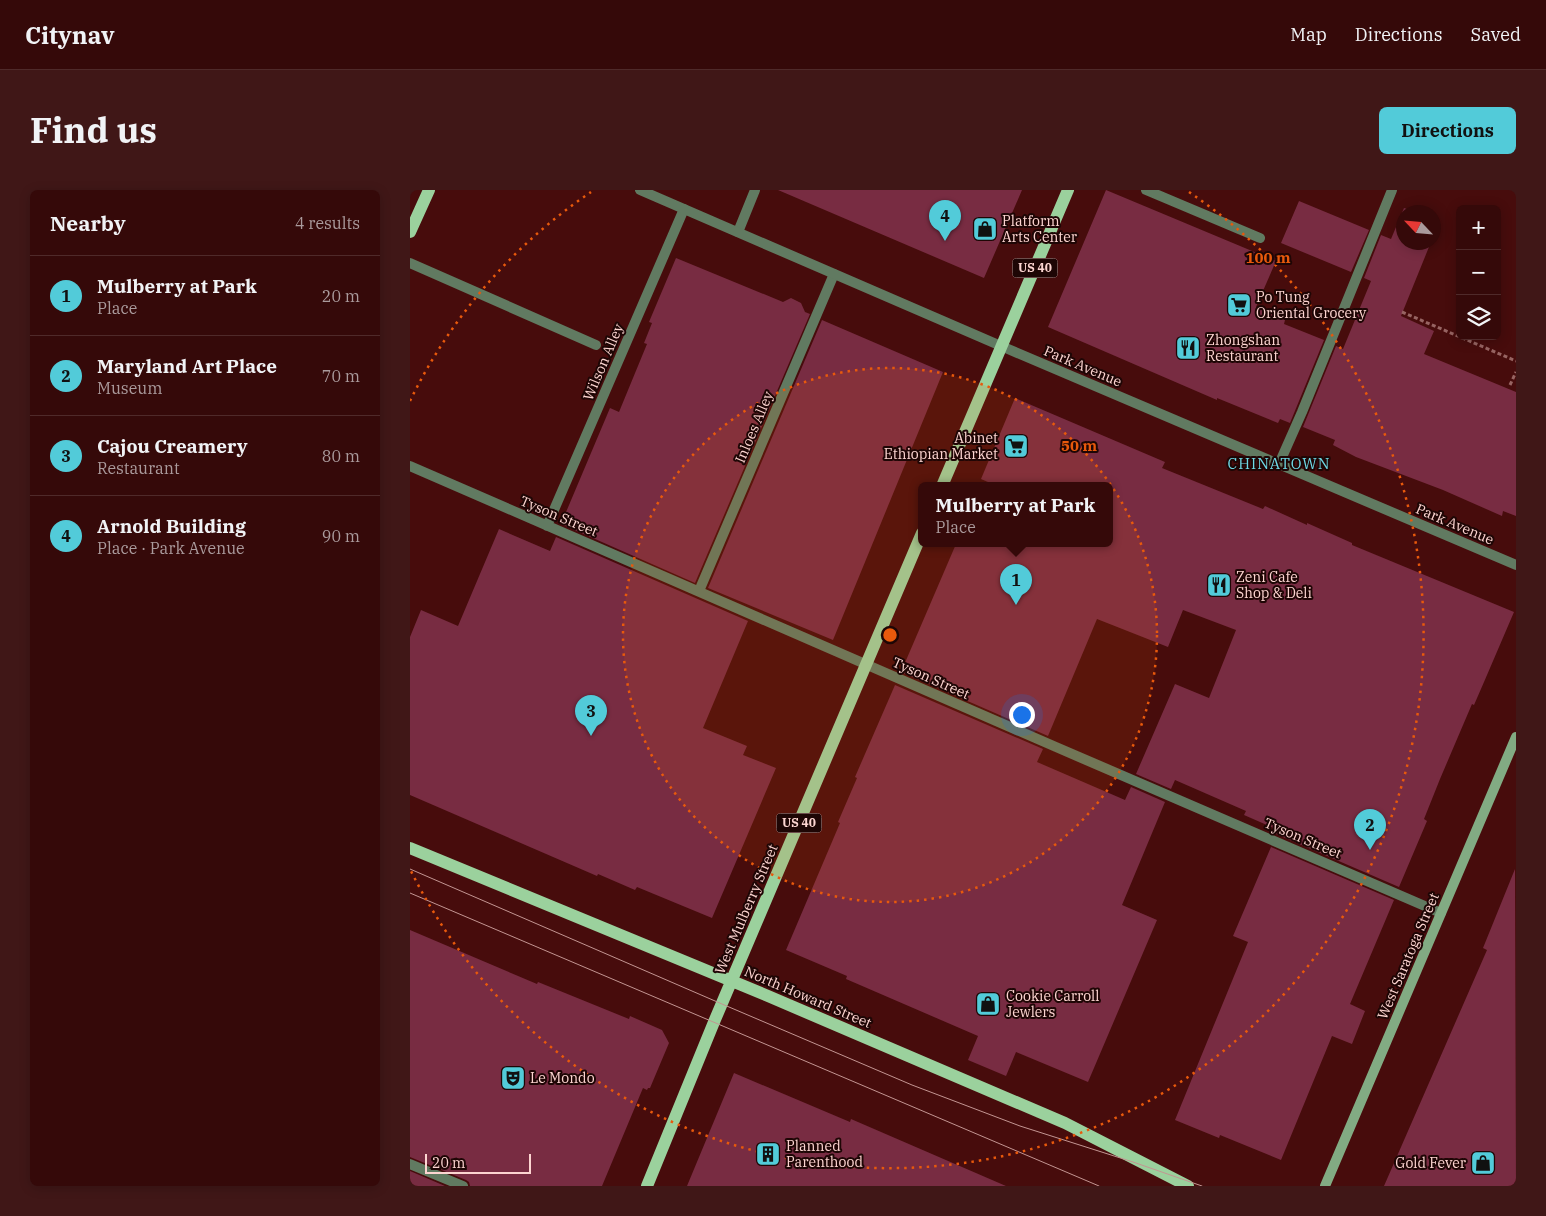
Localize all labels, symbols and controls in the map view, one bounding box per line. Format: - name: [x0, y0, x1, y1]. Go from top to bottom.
- text: Citynav: [25, 19, 114, 51]
- text: Map: [1290, 23, 1327, 46]
- text: Directions: [1355, 23, 1443, 46]
- text: Saved: [1471, 23, 1521, 46]
- text: Find us: [30, 107, 157, 153]
- button: Directions: [1379, 107, 1516, 154]
- pin: 4: [929, 200, 961, 241]
- north arrow: [1396, 205, 1441, 250]
- map controls: [1456, 205, 1501, 340]
- button: +: [1456, 205, 1501, 250]
- text: Nearby: [50, 209, 126, 237]
- place label: Platform Arts Center: [1002, 212, 1078, 246]
- text: 4 results: [295, 213, 360, 233]
- shop icon: Platform Arts Center: [972, 216, 998, 242]
- text: 100 m: [1245, 248, 1291, 267]
- button: −: [1456, 250, 1501, 295]
- road number: US 40: [1012, 258, 1058, 278]
- text: Mulberry at Park: [97, 274, 257, 298]
- text: 1: [61, 286, 71, 306]
- text: 20 m: [322, 286, 360, 306]
- place label: Po Tung Oriental Grocery: [1256, 288, 1367, 322]
- supermarket icon: Po Tung Oriental Grocery: [1226, 292, 1252, 318]
- button: layers: [1456, 295, 1501, 340]
- text: Place: [97, 298, 137, 318]
- street label: Wilson Alley: [579, 320, 627, 403]
- place label: Zhongshan Restaurant: [1206, 331, 1280, 365]
- restaurant icon: Zhongshan Restaurant: [1175, 335, 1201, 361]
- street label: Park Avenue: [1041, 341, 1125, 391]
- text: Maryland Art Place: [97, 354, 277, 378]
- text: 2: [61, 366, 71, 386]
- text: 70 m: [322, 366, 360, 386]
- text: Museum: [97, 378, 162, 398]
- street label: Inloes Alley: [731, 388, 777, 466]
- place label: Abinet Ethiopian Market: [884, 429, 998, 463]
- supermarket icon: Abinet Ethiopian Market: [1003, 433, 1029, 459]
- text: Cajou Creamery: [97, 434, 248, 458]
- text: 50 m: [1061, 436, 1097, 455]
- text: 3: [61, 446, 71, 466]
- text: 80 m: [322, 446, 360, 466]
- district label: CHINATOWN: [1227, 454, 1331, 473]
- text: Restaurant: [97, 458, 180, 478]
- popup: [918, 482, 1113, 547]
- street label: Tyson Street: [517, 492, 601, 540]
- text: Mulberry at Park: [936, 493, 1095, 517]
- street label: Park Avenue: [1413, 499, 1497, 549]
- text: Arnold Building: [97, 514, 246, 538]
- text: Place: [936, 517, 976, 537]
- text: 4: [61, 526, 71, 546]
- text: 90 m: [322, 526, 360, 546]
- text: Place · Park Avenue: [97, 538, 245, 558]
- pin: 1: [1000, 564, 1032, 605]
- place label: Zeni Cafe Shop & Deli: [1236, 568, 1312, 602]
- restaurant icon: Zeni Cafe Shop & Deli: [1206, 572, 1232, 598]
- centre of rings: [881, 626, 899, 644]
- street label: Tyson Street: [890, 653, 973, 703]
- pin: 3: [575, 695, 607, 736]
- your location: [1009, 702, 1035, 728]
- pin: 2: [1354, 809, 1386, 850]
- road number: US 40: [776, 814, 822, 832]
- street label: Tyson Street: [1261, 814, 1345, 862]
- street label: West Mulberry Street: [710, 841, 782, 977]
- street label: West Saratoga Street: [1373, 890, 1443, 1022]
- street label: North Howard Street: [742, 962, 874, 1032]
- place label: Cookie Carroll Jewlers: [1006, 987, 1100, 1021]
- shop icon: Cookie Carroll Jewlers: [975, 991, 1001, 1017]
- theatre icon: Le Mondo: [500, 1065, 526, 1091]
- place label: Le Mondo: [530, 1069, 595, 1087]
- place label: Planned Parenthood: [786, 1137, 864, 1171]
- building icon: Planned Parenthood: [755, 1141, 781, 1167]
- shop icon: Gold Fever: [1470, 1150, 1496, 1176]
- scale bar: [425, 1151, 531, 1174]
- text: 20 m: [432, 1154, 465, 1172]
- place label: Gold Fever: [1395, 1154, 1467, 1172]

